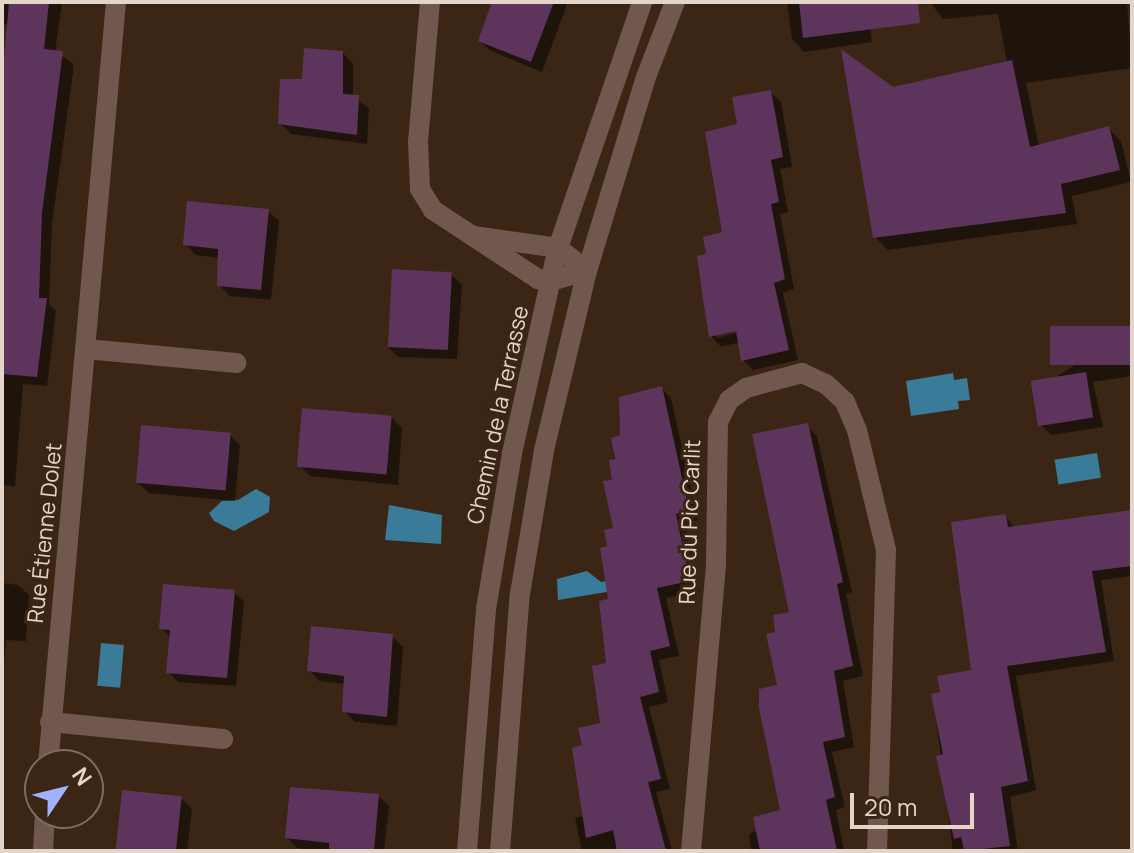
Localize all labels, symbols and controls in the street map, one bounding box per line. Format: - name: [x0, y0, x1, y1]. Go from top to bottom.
- street label: Chemin de la Terrasse: [462, 303, 534, 527]
- street label: Rue du Pic Carlit: [674, 439, 706, 605]
- street label: Rue Étienne Dolet: [22, 442, 68, 624]
- north arrow: [24, 749, 104, 829]
- text: N: [65, 761, 99, 791]
- scale bar: [854, 777, 978, 827]
- text: 20 m: [864, 790, 917, 823]

